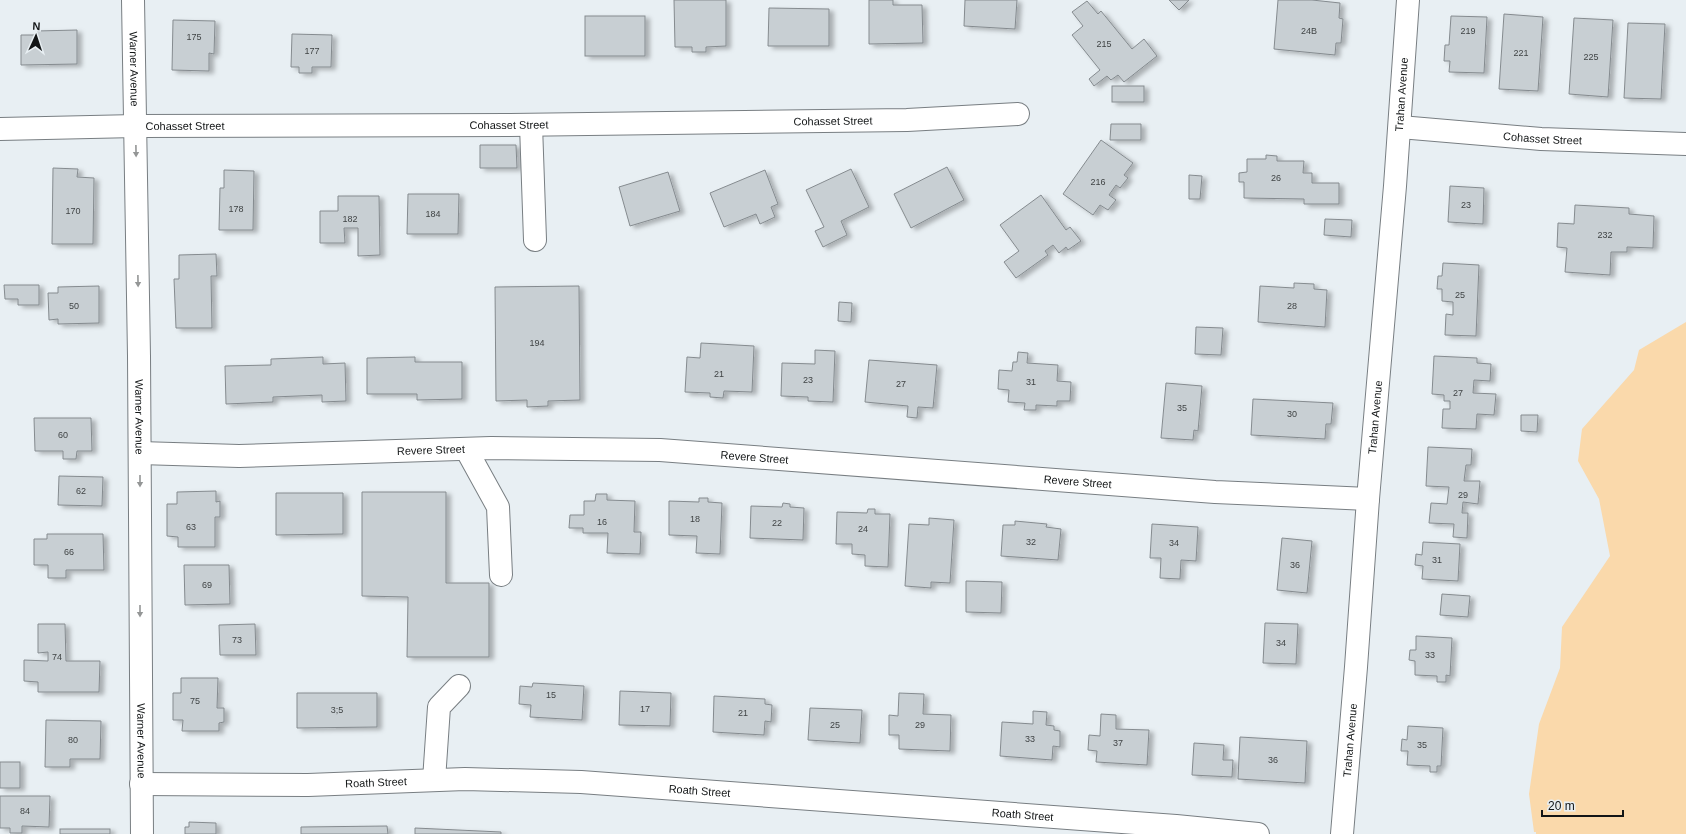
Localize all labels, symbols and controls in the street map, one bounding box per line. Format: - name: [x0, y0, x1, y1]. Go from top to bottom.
- north arrow: [16, 16, 56, 56]
- text: N: [32, 20, 41, 32]
- house number: 24B: [1301, 26, 1317, 36]
- house number: 219: [1460, 26, 1476, 36]
- street label: Warner Avenue: [128, 31, 141, 107]
- house number: 175: [186, 32, 202, 42]
- house number: 215: [1096, 39, 1112, 49]
- house number: 177: [304, 46, 320, 56]
- house number: 221: [1513, 48, 1529, 58]
- house number: 225: [1583, 52, 1599, 62]
- street label: Trahan Avenue: [1393, 57, 1410, 132]
- street label: Cohasset Street: [793, 114, 872, 127]
- street label: Cohasset Street: [469, 119, 549, 131]
- street label: Cohasset Street: [145, 120, 224, 132]
- street label: Cohasset Street: [1503, 130, 1582, 146]
- one-way arrow: [133, 145, 139, 158]
- house number: 26: [1271, 173, 1281, 183]
- house number: 216: [1090, 177, 1106, 187]
- house number: 23: [1461, 200, 1471, 210]
- house number: 178: [228, 204, 244, 214]
- house number: 170: [65, 206, 81, 216]
- house number: 184: [425, 209, 441, 219]
- house number: 182: [342, 214, 358, 224]
- house number: 232: [1597, 230, 1613, 240]
- one-way arrow: [135, 275, 141, 288]
- house number: 25: [1455, 290, 1465, 300]
- house number: 50: [69, 301, 79, 311]
- house number: 28: [1287, 301, 1297, 311]
- house number: 194: [529, 338, 545, 348]
- house number: 21: [714, 369, 724, 379]
- house number: 23: [803, 375, 813, 385]
- house number: 31: [1026, 377, 1036, 387]
- street label: Warner Avenue: [133, 379, 146, 455]
- house number: 27: [896, 379, 906, 389]
- street label: Trahan Avenue: [1366, 380, 1384, 455]
- house number: 27: [1453, 388, 1463, 398]
- house number: 35: [1177, 403, 1187, 413]
- house number: 30: [1287, 409, 1297, 419]
- house number: 60: [58, 430, 68, 440]
- street label: Revere Street: [397, 443, 465, 457]
- street label: Revere Street: [720, 449, 789, 466]
- street label: Revere Street: [1043, 473, 1112, 490]
- one-way arrow: [137, 475, 143, 488]
- house number: 62: [76, 486, 86, 496]
- house number: 29: [1458, 490, 1468, 500]
- house number: 18: [690, 514, 700, 524]
- house number: 16: [597, 517, 607, 527]
- house number: 22: [772, 518, 782, 528]
- house number: 63: [186, 522, 196, 532]
- house number: 24: [858, 524, 868, 534]
- house number: 32: [1026, 537, 1036, 547]
- house number: 34: [1169, 538, 1179, 548]
- house number: 66: [64, 547, 74, 557]
- house number: 31: [1432, 555, 1442, 565]
- house number: 36: [1290, 560, 1300, 570]
- house number: 69: [202, 580, 212, 590]
- one-way arrow: [137, 605, 143, 618]
- house number: 73: [232, 635, 242, 645]
- house number: 34: [1276, 638, 1286, 648]
- house number: 33: [1425, 650, 1435, 660]
- house number: 74: [52, 652, 62, 662]
- house number: 15: [546, 690, 556, 700]
- house number: 75: [190, 696, 200, 706]
- street label: Warner Avenue: [135, 703, 148, 779]
- street label: Trahan Avenue: [1341, 703, 1359, 778]
- house number: 17: [640, 704, 650, 714]
- house number: 3;5: [331, 705, 343, 715]
- house number: 21: [738, 708, 748, 718]
- house number: 25: [830, 720, 840, 730]
- house number: 29: [915, 720, 925, 730]
- house number: 33: [1025, 734, 1035, 744]
- house number: 80: [68, 735, 78, 745]
- house number: 37: [1113, 738, 1123, 748]
- house number: 35: [1417, 740, 1427, 750]
- house number: 36: [1268, 755, 1278, 765]
- street label: Roath Street: [345, 775, 407, 790]
- street label: Roath Street: [668, 783, 731, 799]
- scale bar: [1542, 792, 1623, 818]
- text: 20 m: [1548, 799, 1575, 813]
- house number: 84: [20, 806, 30, 816]
- street label: Roath Street: [991, 806, 1054, 823]

